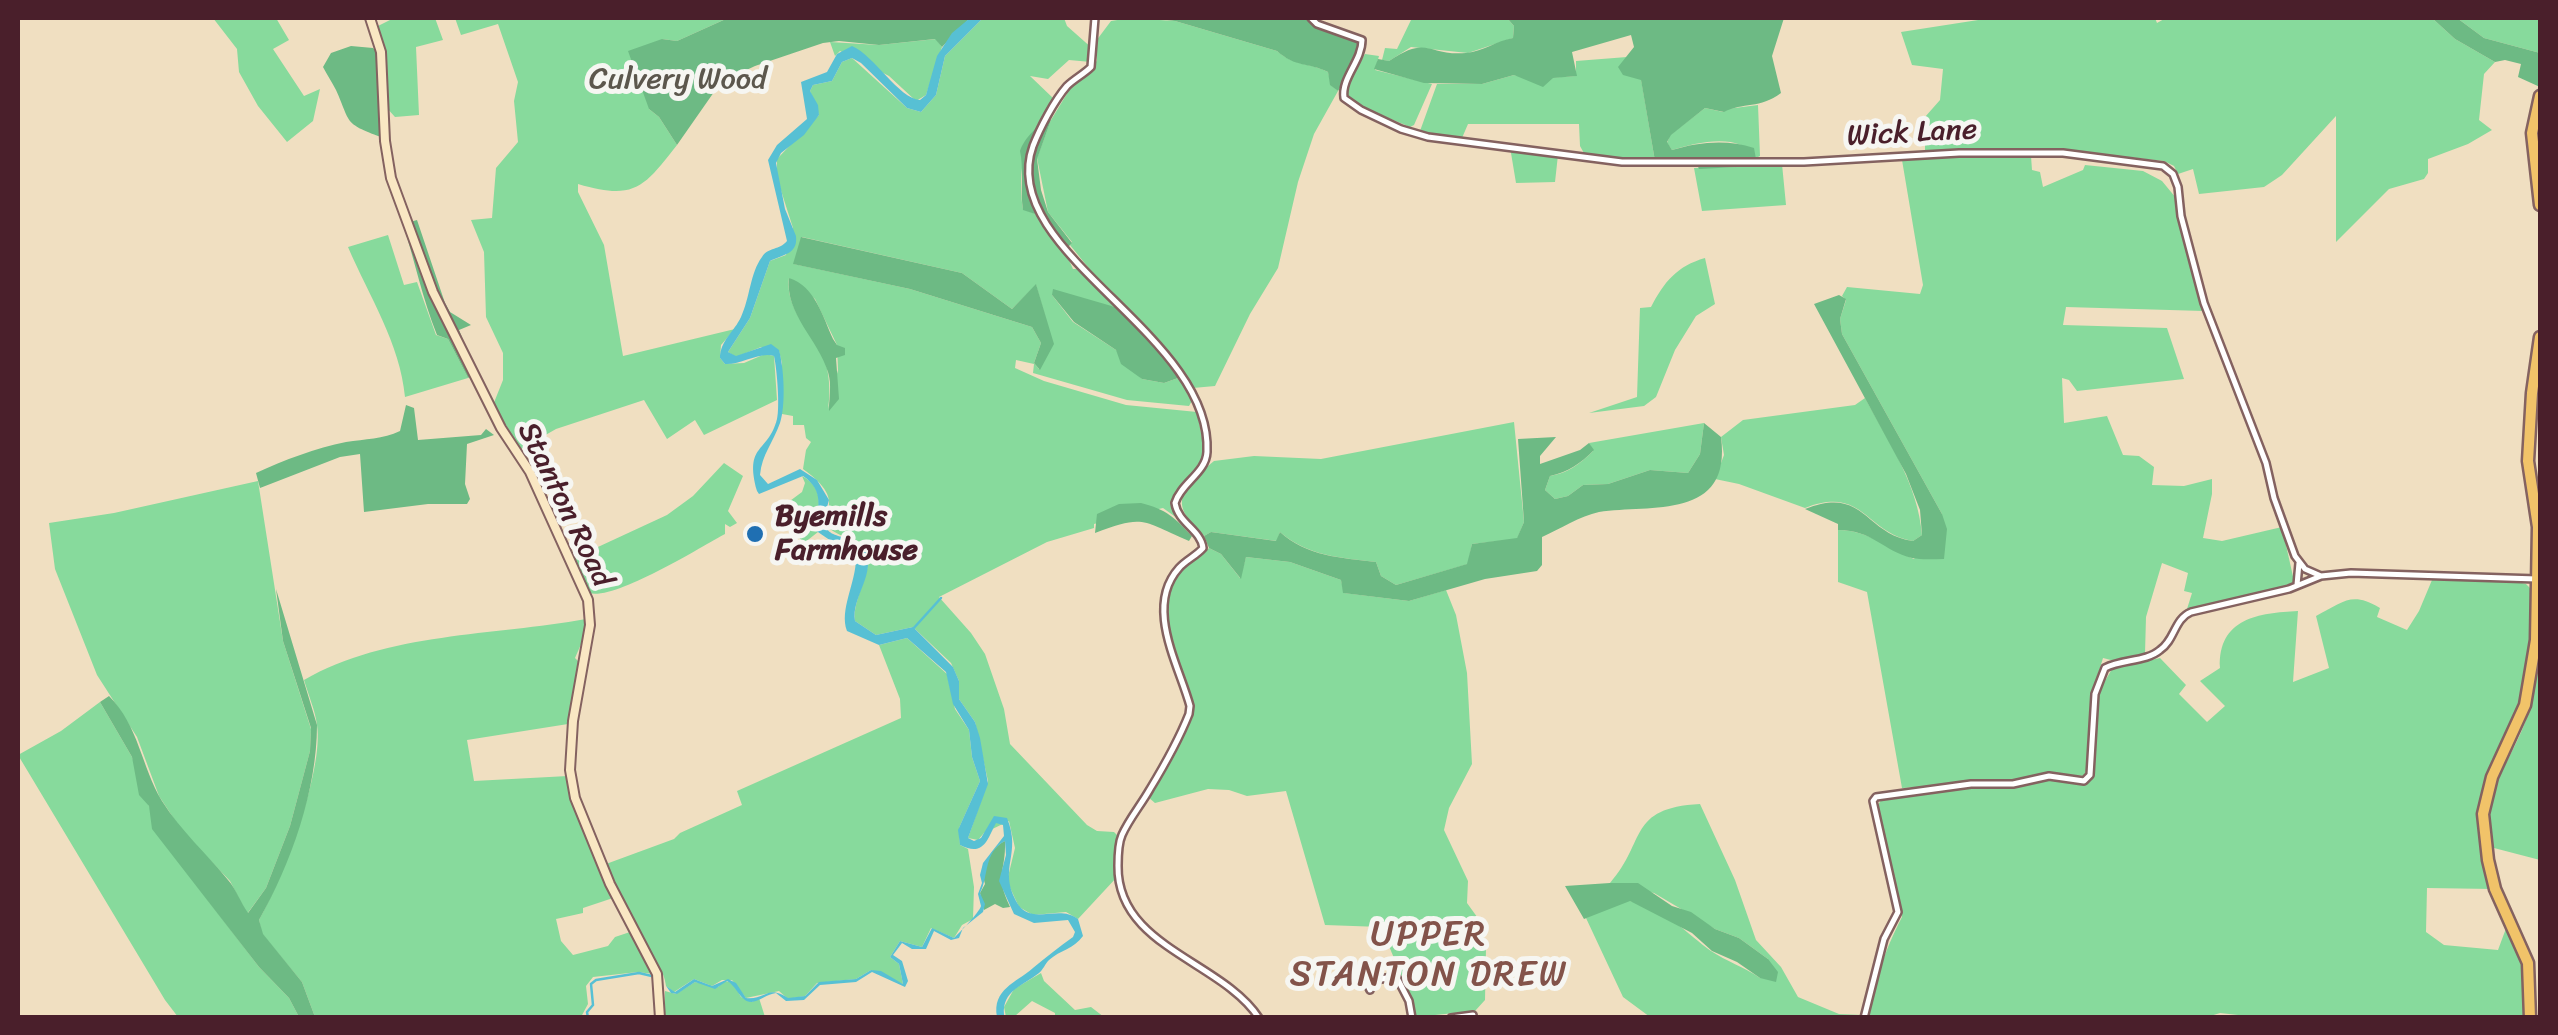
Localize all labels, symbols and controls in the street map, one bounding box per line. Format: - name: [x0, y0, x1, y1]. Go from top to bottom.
- park label: Culvery Wood: [589, 62, 767, 98]
- street label: Wick Lane: [1846, 113, 1978, 155]
- street label: Stanton Road: [509, 417, 619, 593]
- place label: Byemills Farmhouse: [775, 499, 918, 570]
- marker: Byemills Farmhouse: [744, 523, 766, 545]
- district label: UPPER STANTON DREW: [1289, 915, 1569, 997]

